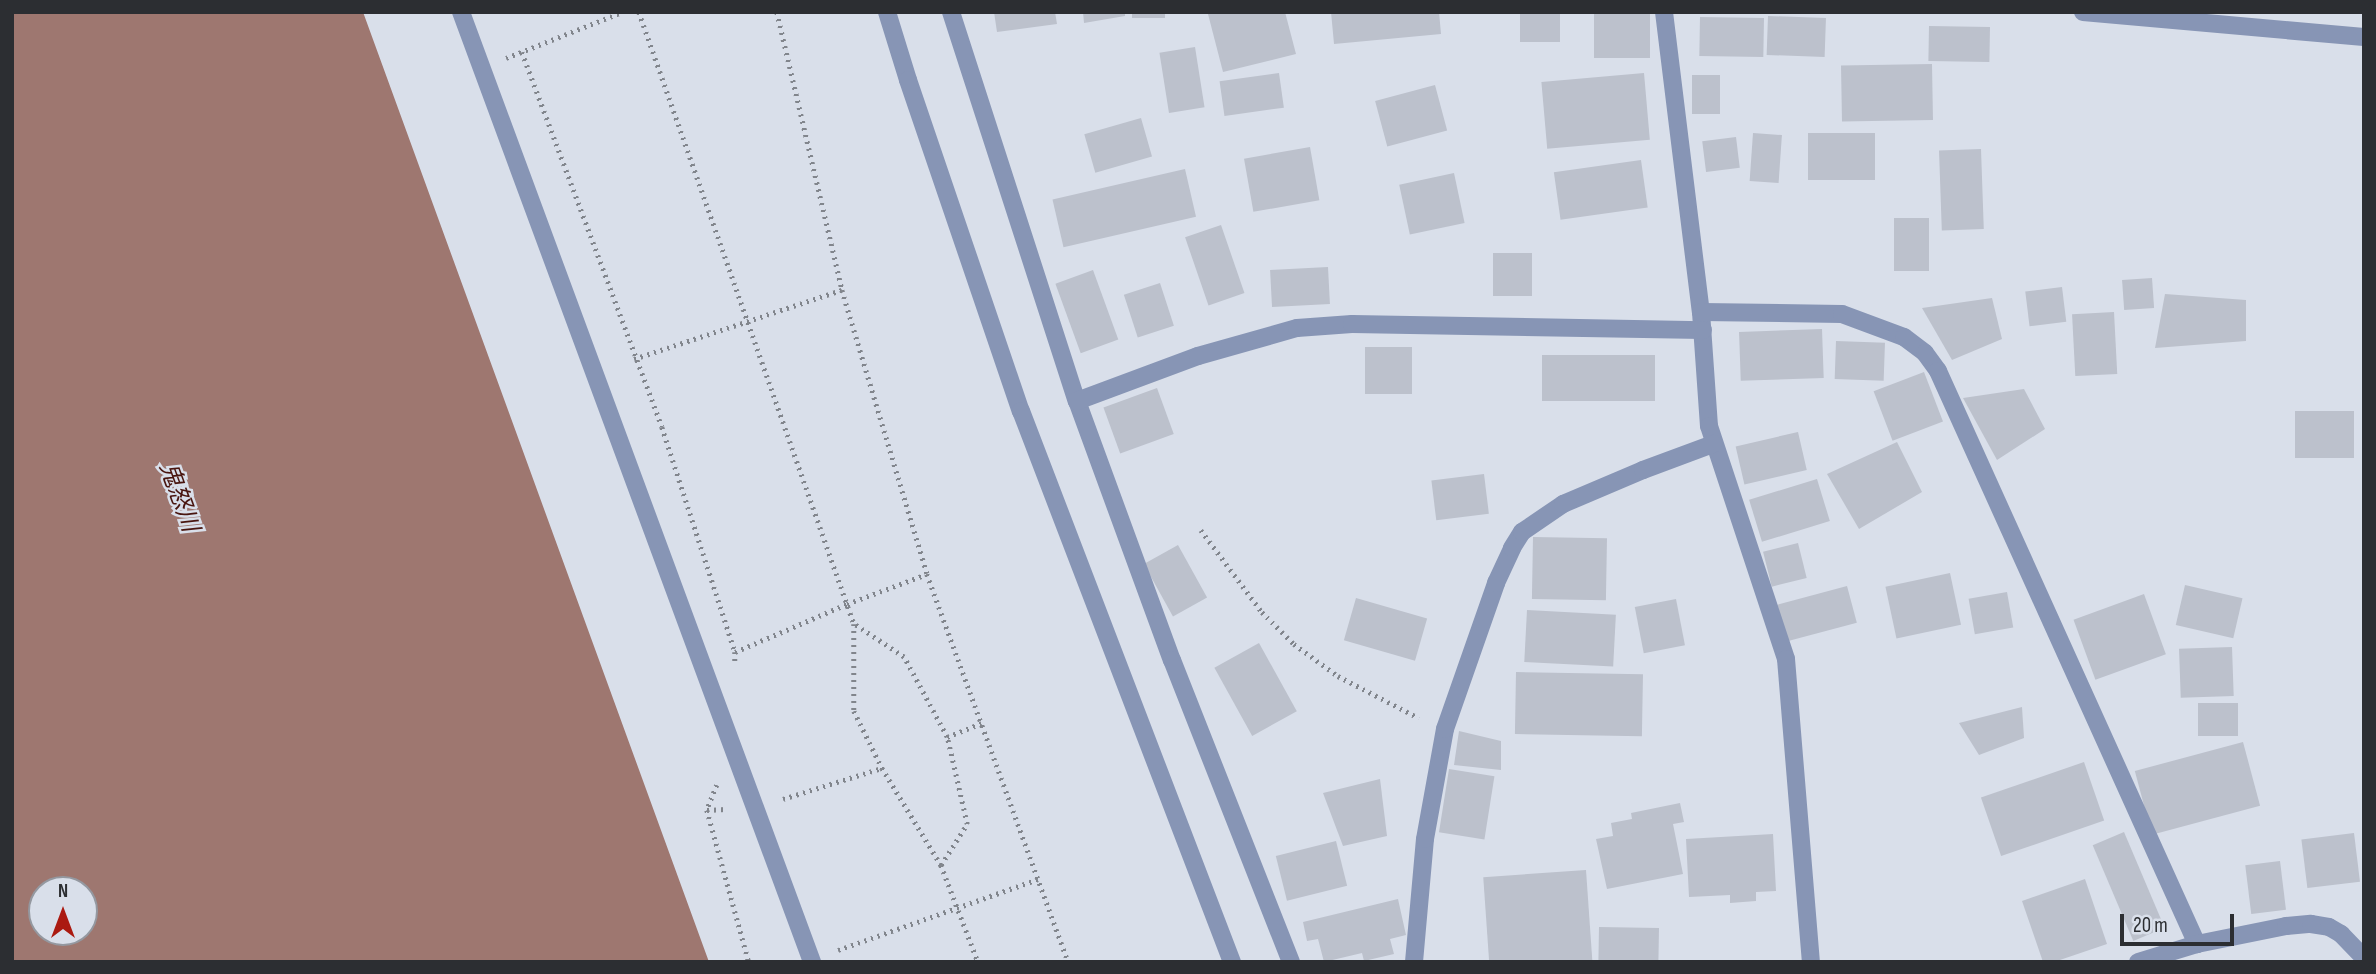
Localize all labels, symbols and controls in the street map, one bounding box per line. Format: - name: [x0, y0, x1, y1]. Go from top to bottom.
- water label: 鬼怒川: [153, 458, 205, 536]
- north arrow: [28, 876, 98, 946]
- text: N: [58, 880, 68, 903]
- scale bar: [2124, 900, 2238, 944]
- text: 20 m: [2133, 913, 2168, 938]

